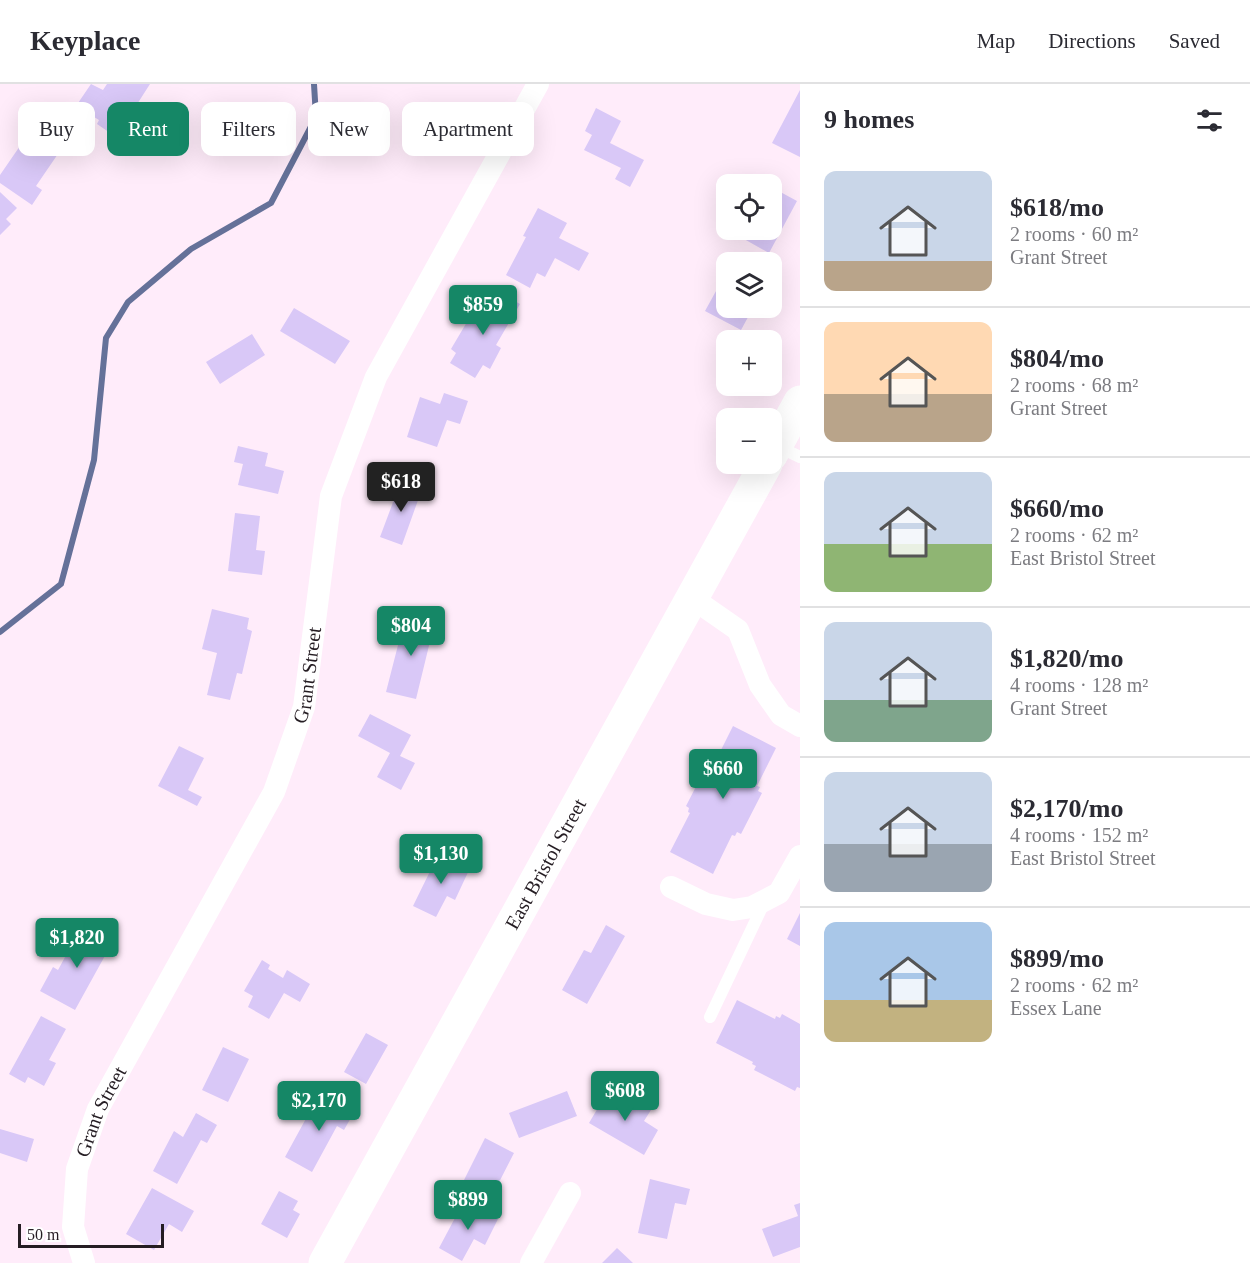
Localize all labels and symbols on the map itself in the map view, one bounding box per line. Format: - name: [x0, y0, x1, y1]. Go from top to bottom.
- pin: $859: [447, 285, 519, 336]
- pin: $618: [365, 462, 437, 513]
- pin: $804: [375, 606, 447, 657]
- street label: Grant Street: [288, 625, 325, 726]
- pin: $660: [687, 749, 759, 800]
- street label: East Bristol Street: [501, 794, 590, 933]
- pin: $1,130: [392, 834, 490, 885]
- pin: $1,820: [28, 918, 126, 969]
- street label: Grant Street: [71, 1062, 131, 1160]
- pin: $608: [589, 1071, 661, 1122]
- pin: $2,170: [270, 1081, 368, 1132]
- pin: $899: [432, 1180, 504, 1231]
- scale bar: [18, 1221, 164, 1248]

